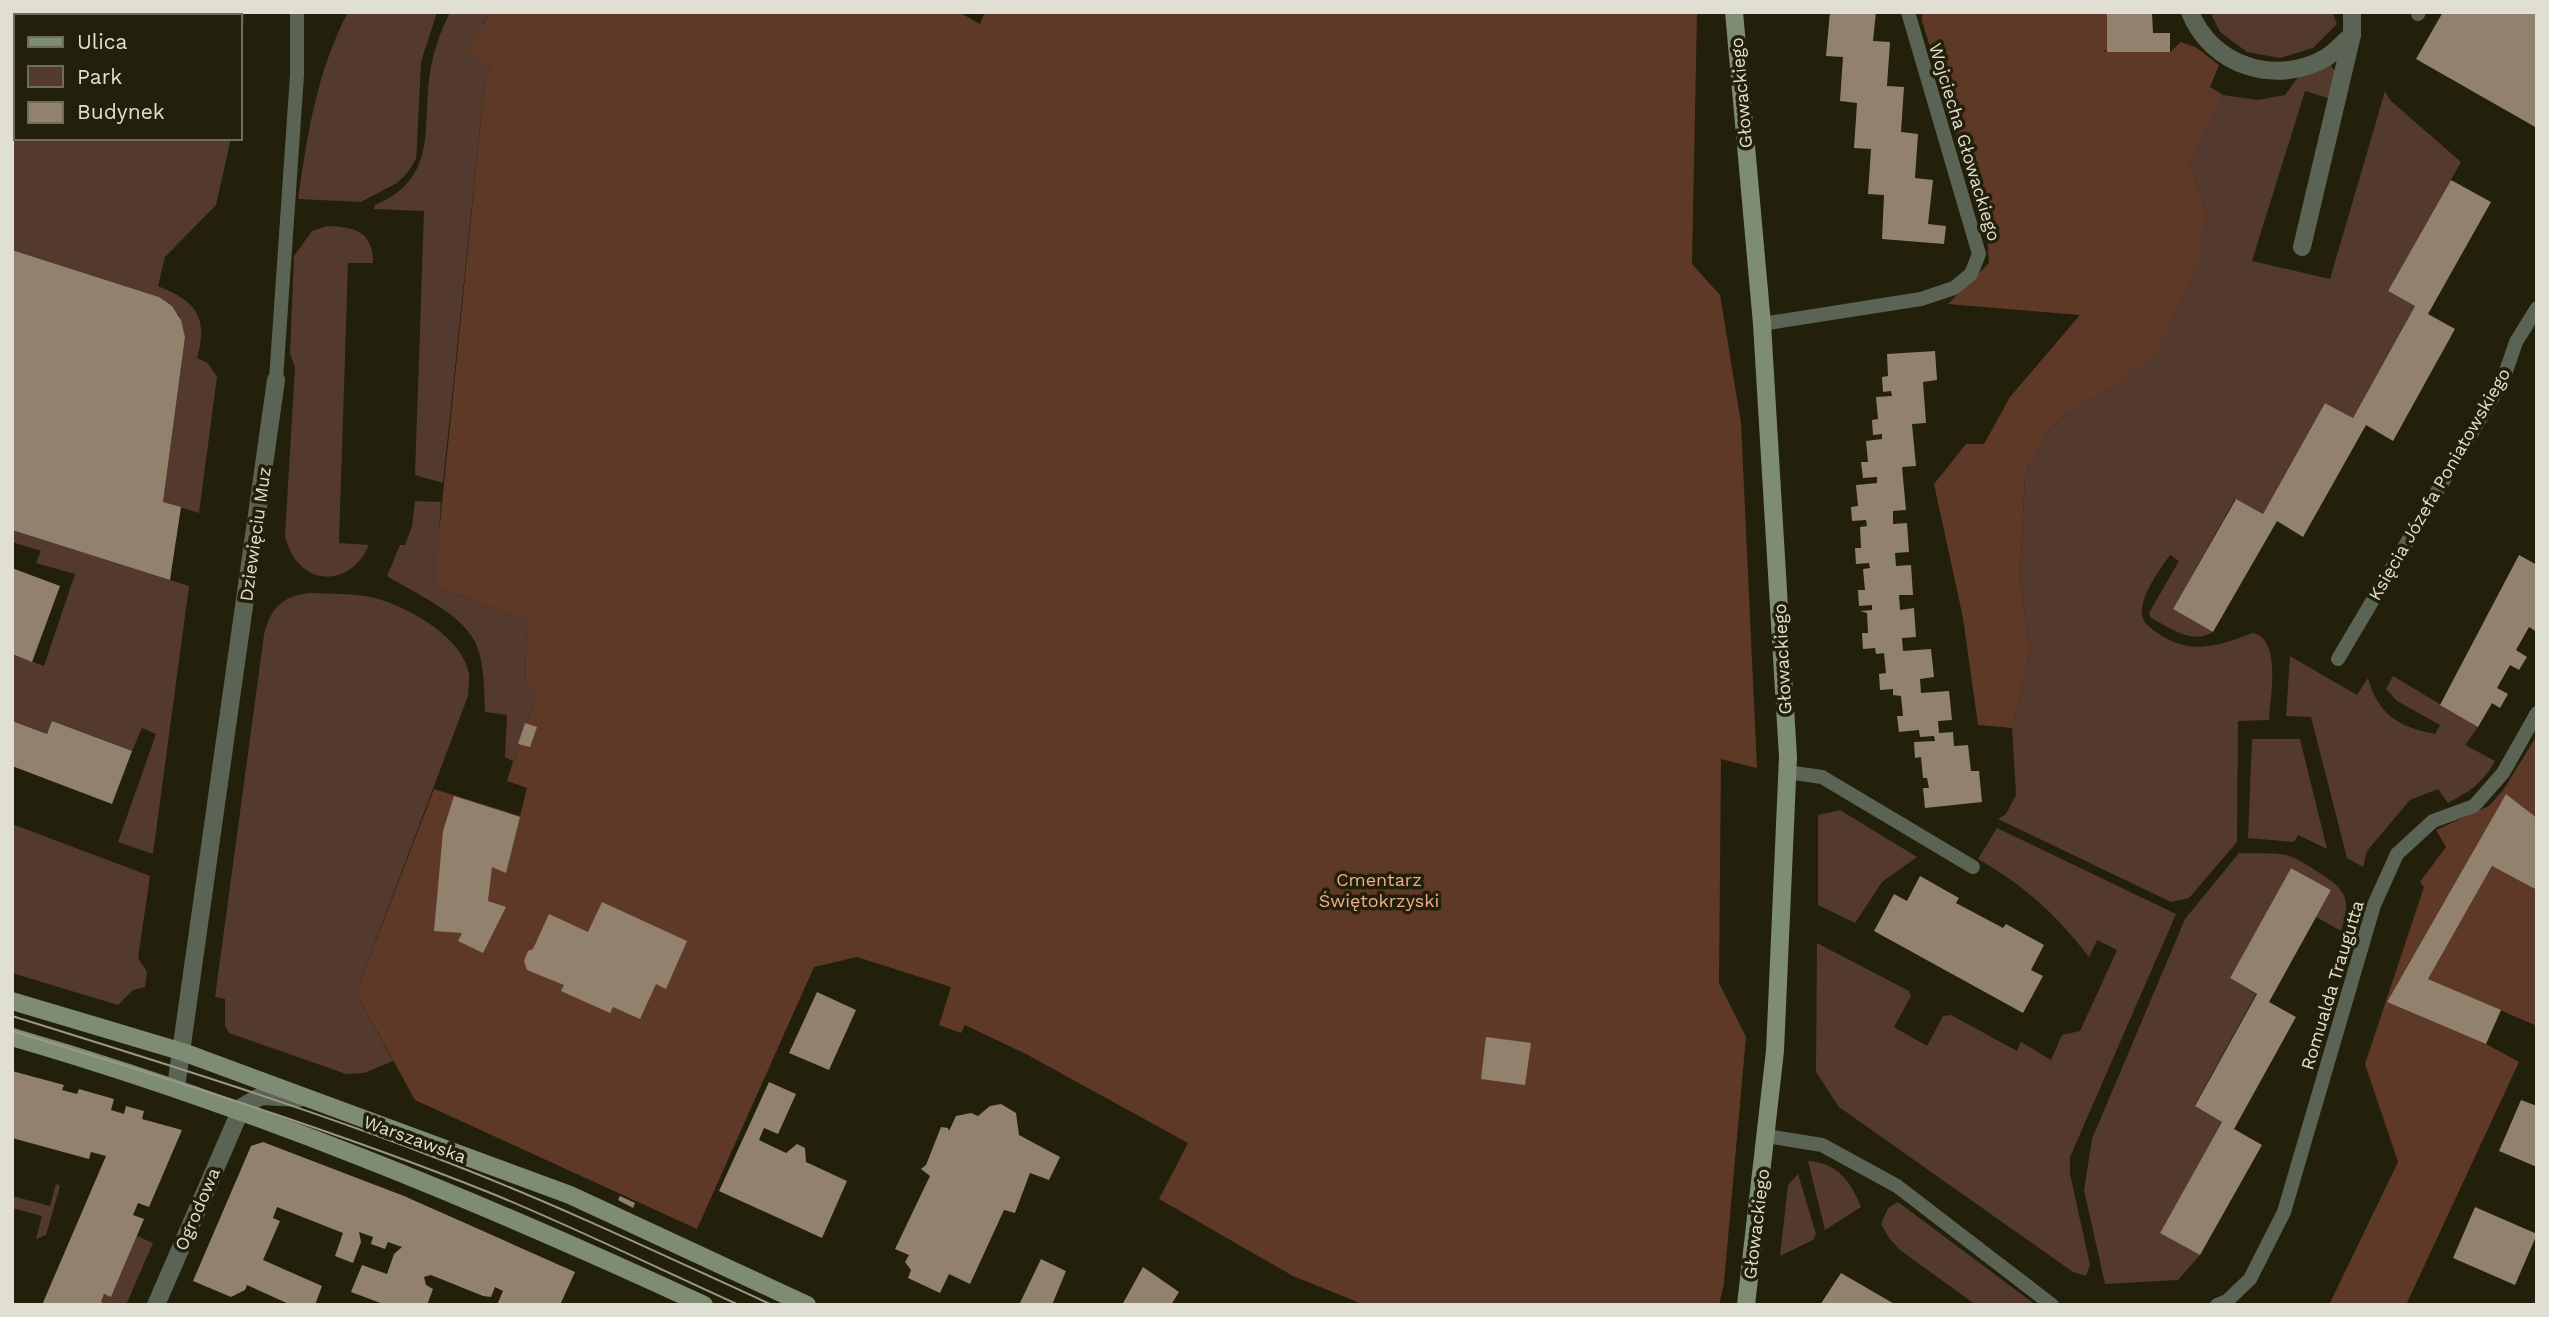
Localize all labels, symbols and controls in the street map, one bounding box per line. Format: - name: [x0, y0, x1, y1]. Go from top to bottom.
- legend: [14, 14, 242, 140]
- text: Ulica: [77, 29, 128, 54]
- street label: Głowackiego: [1726, 37, 1756, 149]
- street label: Wojciecha Głowackiego: [1925, 41, 2005, 243]
- text: Park: [77, 64, 122, 89]
- text: Budynek: [77, 99, 165, 124]
- street label: Księcia Józefa Poniatowskiego: [2364, 364, 2514, 604]
- street label: Dziewięciu Muz: [235, 465, 275, 603]
- street label: Głowackiego: [1769, 603, 1795, 715]
- park label: Cmentarz Świętokrzyski: [1319, 869, 1439, 911]
- street label: Romualda Traugutta: [2296, 898, 2368, 1072]
- street label: Warszawska: [361, 1111, 469, 1167]
- street label: Ogrodowa: [170, 1165, 224, 1253]
- street label: Głowackiego: [1739, 1168, 1773, 1280]

